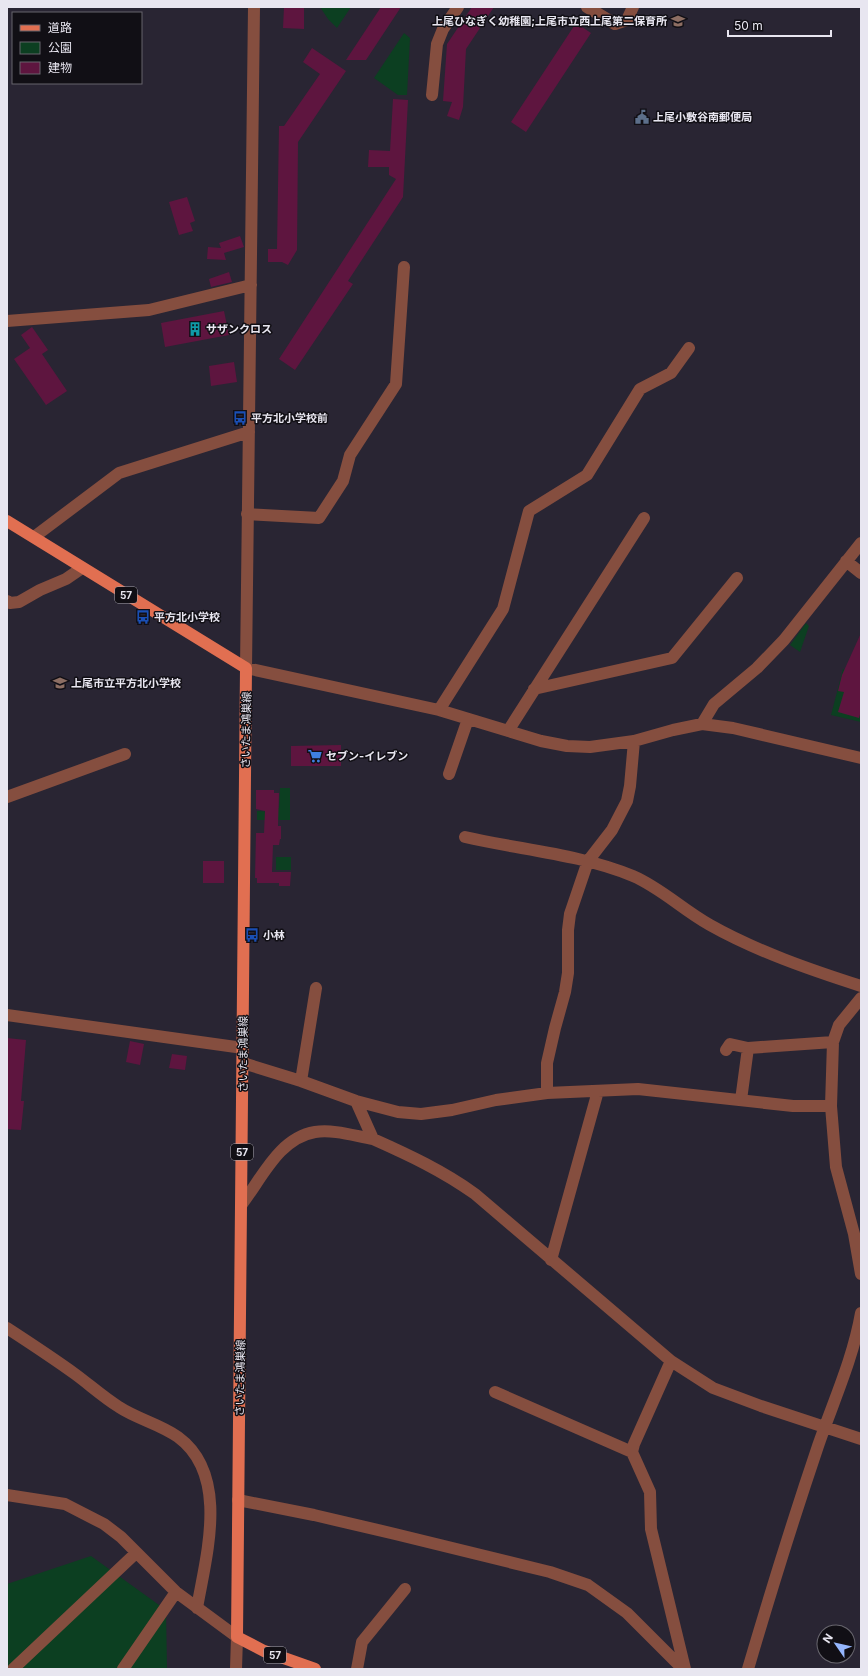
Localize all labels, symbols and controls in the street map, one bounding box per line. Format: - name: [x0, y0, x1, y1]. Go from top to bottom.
- legend: [12, 12, 142, 84]
- scale bar: [728, 12, 831, 38]
- school or university icon: 上尾ひなぎく幼稚園;上尾市立西上尾第二保育所: [670, 13, 686, 29]
- place label: 上尾ひなぎく幼稚園;上尾市立西上尾第二保育所: [432, 14, 667, 28]
- text: 50 m: [734, 18, 763, 33]
- text: 道路: [48, 20, 72, 35]
- text: 公園: [48, 40, 72, 55]
- text: 建物: [48, 60, 72, 75]
- public building icon: 上尾小敷谷南郵便局: [634, 109, 650, 125]
- place label: 上尾小敷谷南郵便局: [653, 110, 752, 124]
- building icon: サザンクロス: [187, 321, 203, 337]
- place label: サザンクロス: [206, 322, 272, 336]
- bus stop icon: 平方北小学校前: [232, 410, 248, 426]
- place label: 平方北小学校前: [251, 411, 328, 425]
- road number: 57: [115, 587, 137, 603]
- bus stop icon: 平方北小学校: [135, 609, 151, 625]
- place label: 平方北小学校: [154, 610, 220, 624]
- school or university icon: 上尾市立平方北小学校: [52, 675, 68, 691]
- place label: 上尾市立平方北小学校: [71, 676, 181, 690]
- street label: さいたま鴻巣線: [238, 692, 254, 768]
- supermarket icon: セブン-イレブン: [307, 748, 323, 764]
- place label: セブン-イレブン: [326, 749, 408, 763]
- bus stop icon: 小林: [244, 927, 260, 943]
- place label: 小林: [263, 928, 285, 942]
- street label: さいたま鴻巣線: [236, 1016, 250, 1092]
- road number: 57: [231, 1144, 253, 1160]
- street label: さいたま鴻巣線: [232, 1340, 248, 1416]
- north arrow: [816, 1624, 856, 1664]
- text: N: [820, 1631, 836, 1646]
- road number: 57: [264, 1647, 286, 1663]

